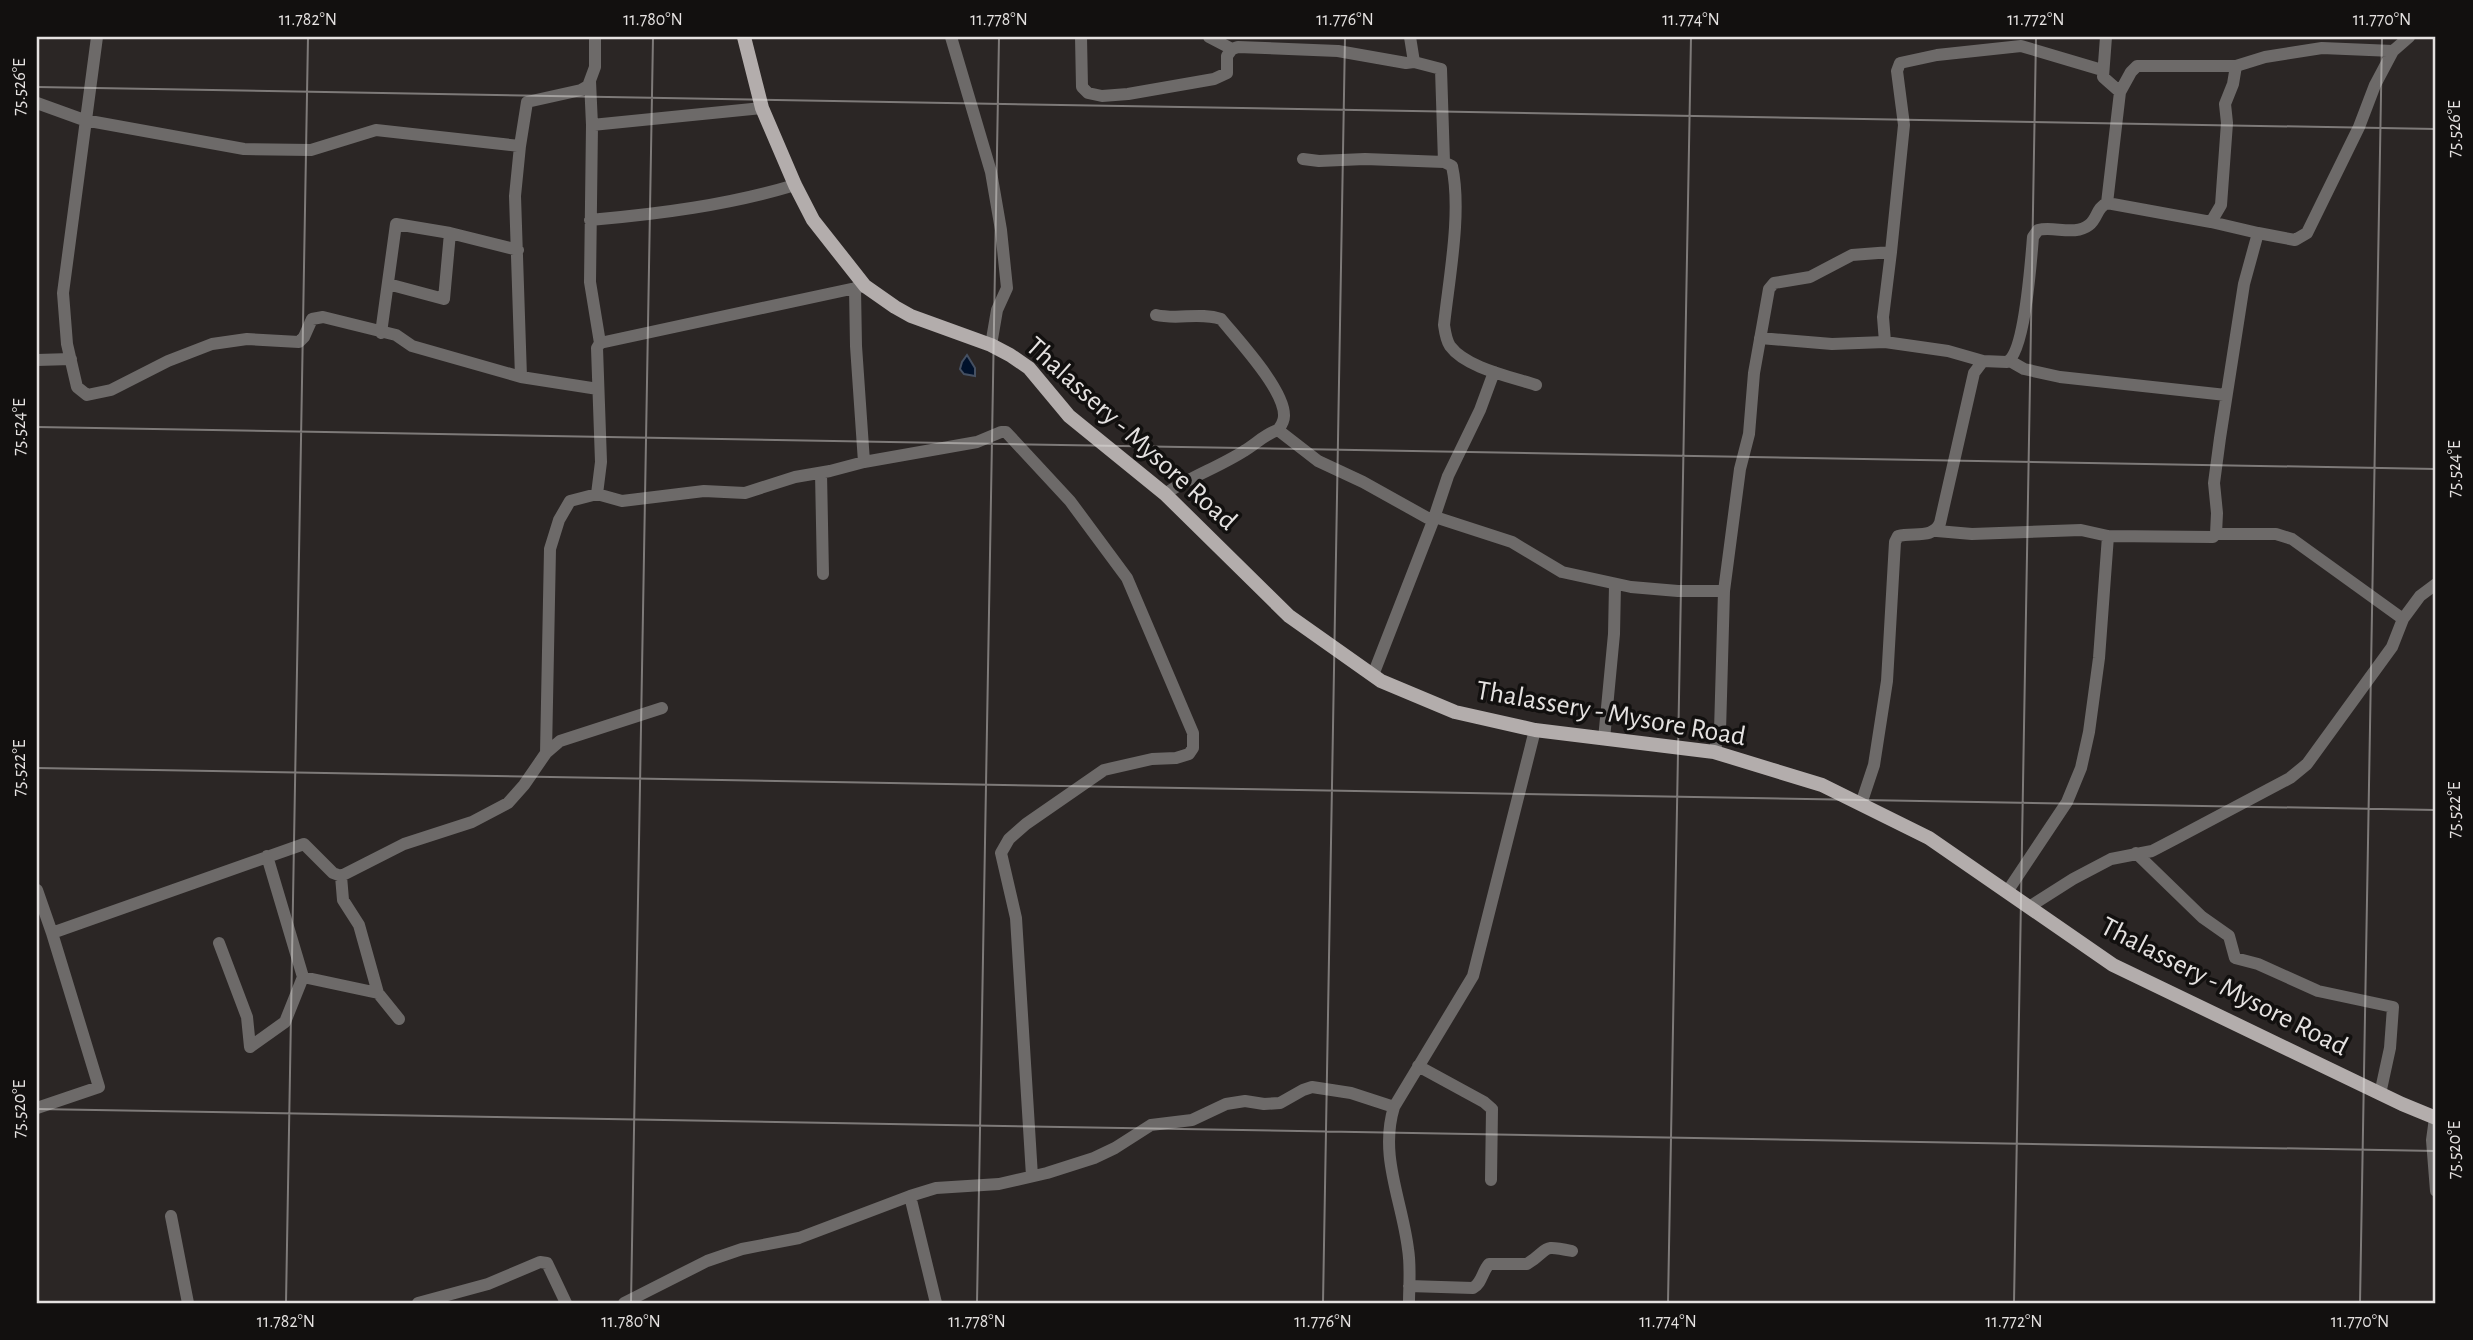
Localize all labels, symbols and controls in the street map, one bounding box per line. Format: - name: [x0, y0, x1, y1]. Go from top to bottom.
- text: 11.782°N: [279, 11, 337, 29]
- text: 11.780°N: [623, 11, 683, 29]
- text: 11.778°N: [970, 11, 1028, 29]
- text: 11.776°N: [1316, 11, 1374, 29]
- text: 11.774°N: [1662, 11, 1720, 29]
- text: 11.772°N: [2007, 11, 2065, 29]
- text: 11.770°N: [2353, 11, 2411, 29]
- text: 75.526°E: [11, 58, 29, 116]
- text: 75.526°E: [2446, 100, 2464, 158]
- street label: Thalassery - Mysore Road: [1020, 332, 1242, 536]
- text: 75.524°E: [11, 398, 29, 456]
- text: 75.524°E: [2446, 440, 2464, 498]
- street label: Thalassery - Mysore Road: [1474, 676, 1748, 752]
- text: 75.522°E: [11, 739, 29, 797]
- text: 75.522°E: [2446, 781, 2464, 839]
- street label: Thalassery - Mysore Road: [2096, 913, 2352, 1061]
- text: 75.520°E: [11, 1080, 29, 1138]
- text: 75.520°E: [2446, 1121, 2464, 1179]
- text: 11.782°N: [257, 1313, 315, 1331]
- text: 11.780°N: [601, 1313, 661, 1331]
- text: 11.778°N: [948, 1313, 1006, 1331]
- text: 11.776°N: [1294, 1313, 1352, 1331]
- text: 11.774°N: [1639, 1313, 1697, 1331]
- text: 11.772°N: [1985, 1313, 2043, 1331]
- text: 11.770°N: [2331, 1313, 2389, 1331]

